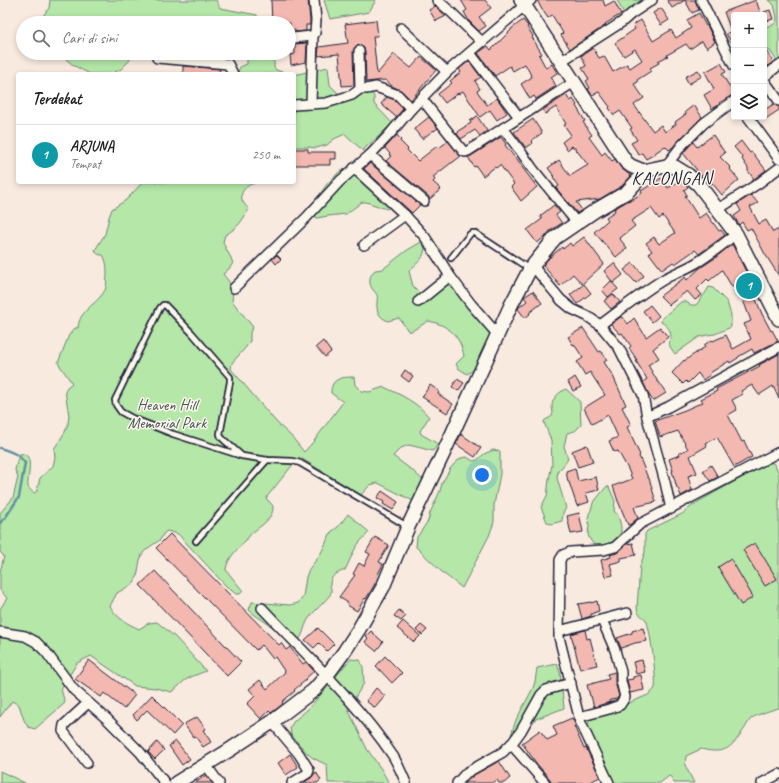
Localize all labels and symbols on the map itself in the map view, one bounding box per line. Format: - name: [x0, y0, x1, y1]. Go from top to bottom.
- district label: KALONGAN: [631, 167, 715, 189]
- pin: 1: [736, 271, 762, 301]
- park label: Heaven Hill Memorial Park: [128, 395, 207, 433]
- your location: [472, 465, 492, 485]

